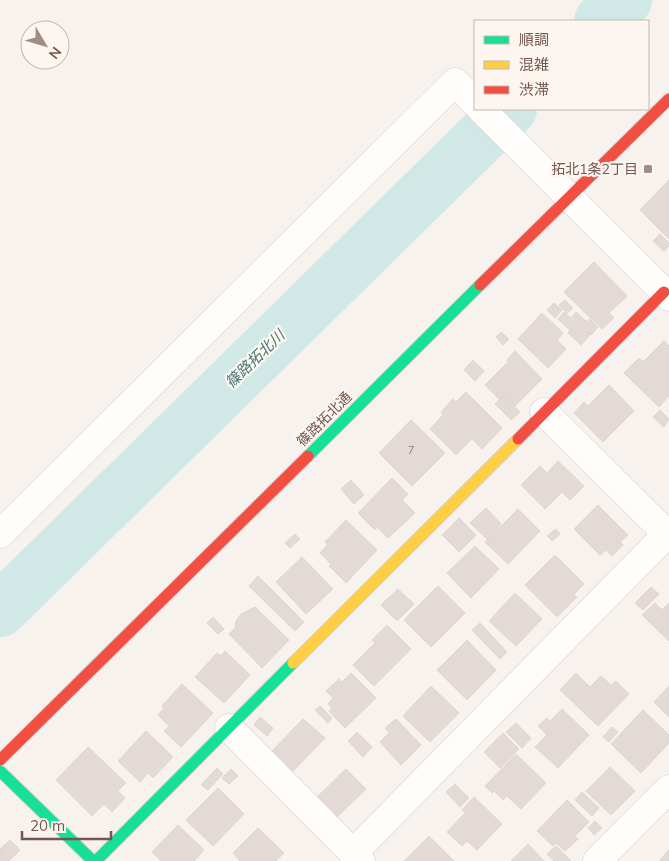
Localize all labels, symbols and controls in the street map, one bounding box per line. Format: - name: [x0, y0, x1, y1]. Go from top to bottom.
- north arrow: [20, 20, 70, 70]
- legend: [474, 20, 649, 110]
- text: 順調: [519, 30, 549, 49]
- text: N: [45, 43, 66, 63]
- text: 混雑: [519, 55, 549, 74]
- text: 渋滞: [519, 80, 549, 99]
- place label: 拓北1条2丁目: [551, 160, 638, 178]
- marker: 拓北1条2丁目: [642, 163, 654, 175]
- water label: 篠路拓北川: [221, 324, 290, 392]
- street label: 篠路拓北通: [293, 388, 355, 450]
- house number: 7: [408, 443, 414, 457]
- scale bar: [22, 808, 111, 840]
- text: 20 m: [30, 816, 65, 835]

